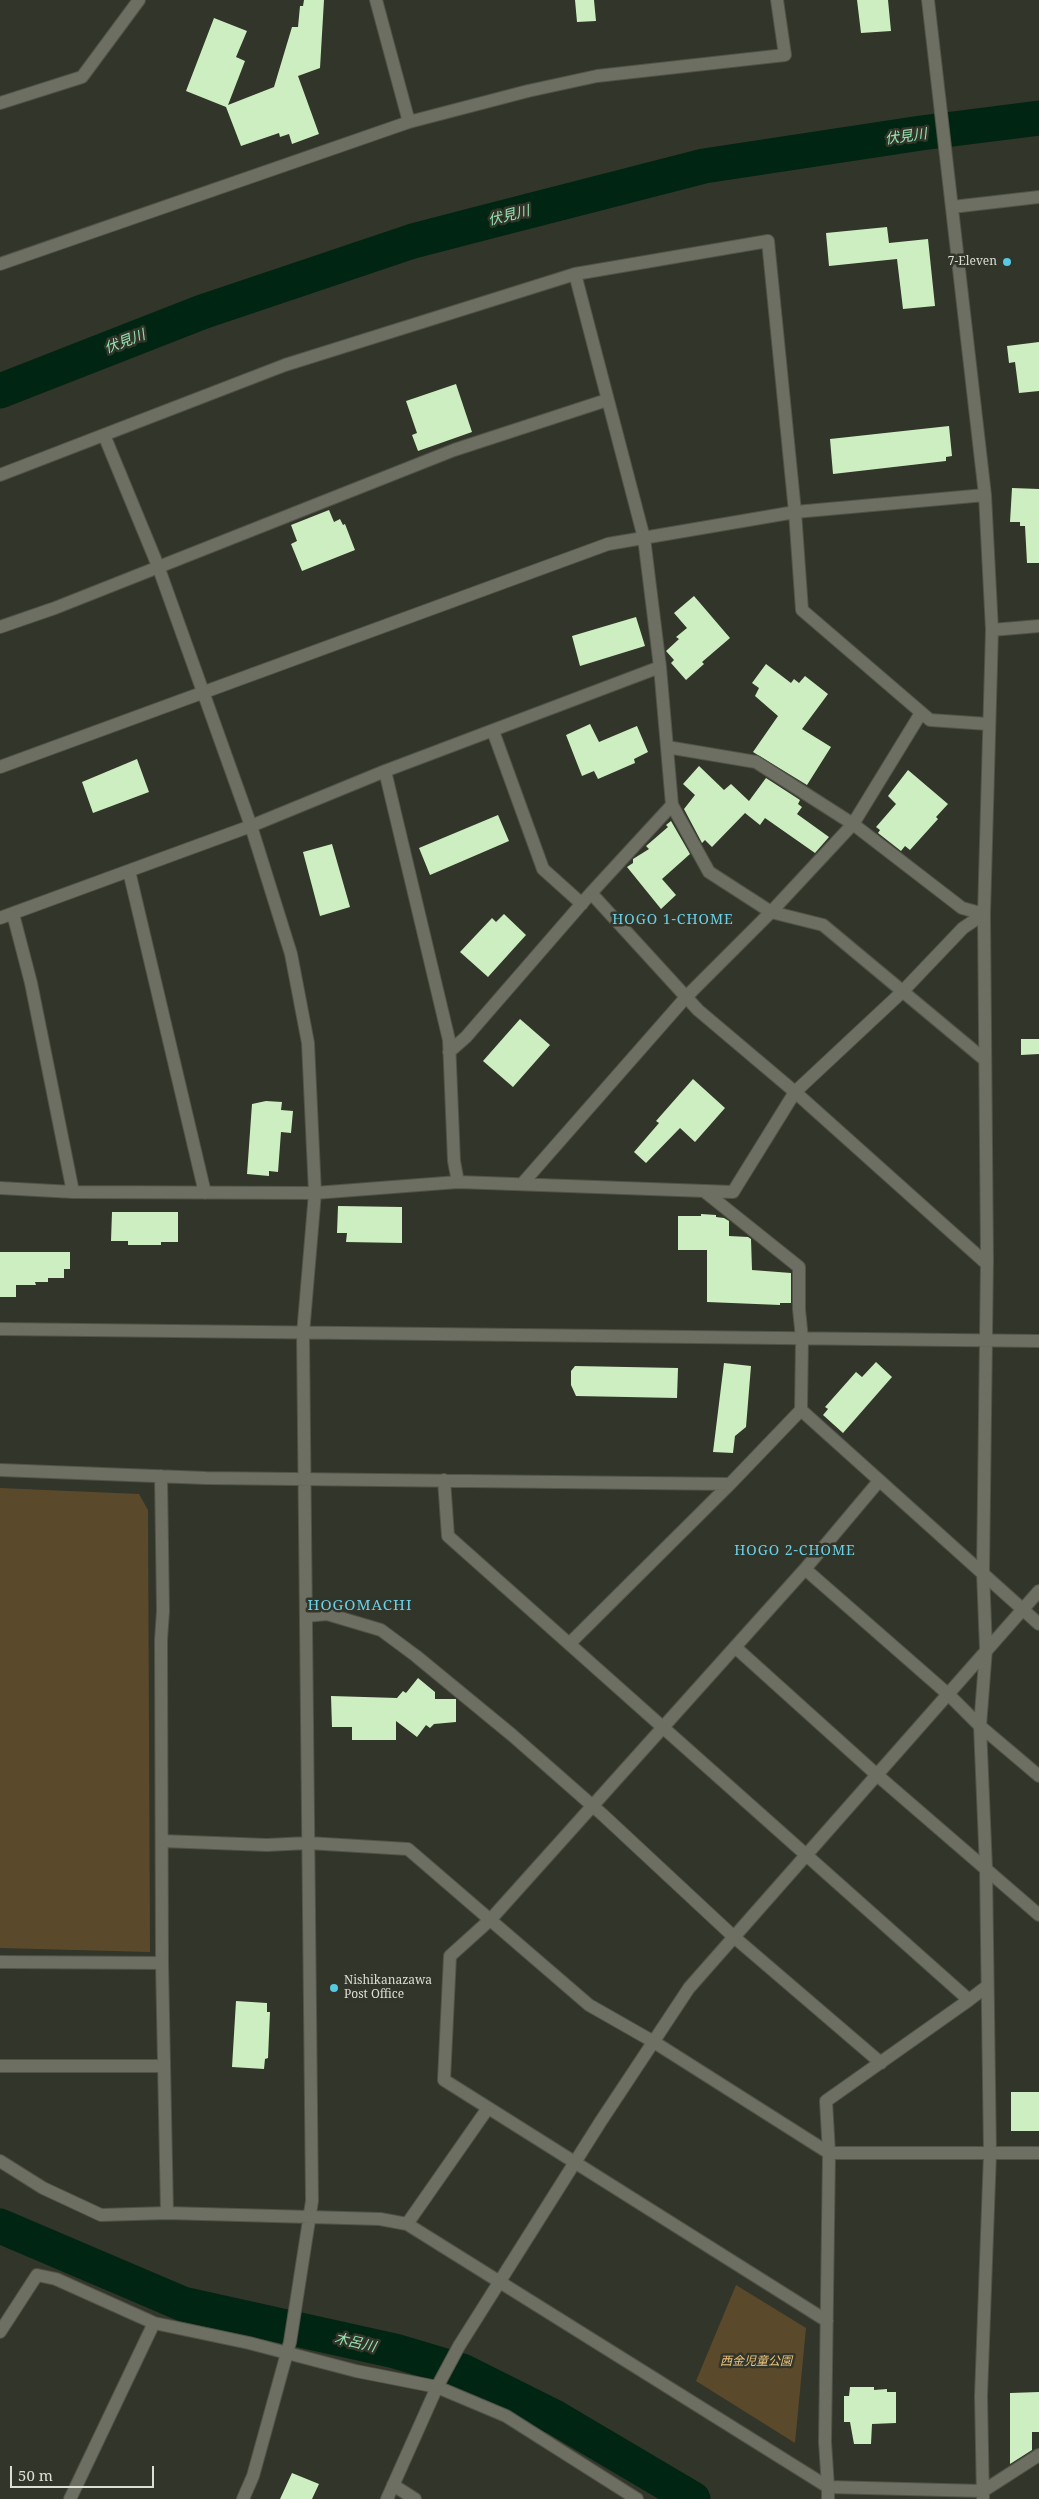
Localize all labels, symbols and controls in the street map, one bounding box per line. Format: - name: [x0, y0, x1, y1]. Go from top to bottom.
- water label: 伏見川: [884, 126, 928, 148]
- water label: 伏見川: [487, 203, 531, 229]
- place label: 7-Eleven: [948, 255, 997, 269]
- marker: 7-Eleven: [1001, 256, 1013, 268]
- water label: 伏見川: [102, 327, 148, 357]
- district label: HOGO 1-CHOME: [611, 912, 735, 928]
- district label: HOGO 2-CHOME: [733, 1543, 857, 1559]
- district label: HOGOMACHI: [306, 1597, 414, 1615]
- place label: Nishikanazawa Post Office: [344, 1974, 432, 2002]
- marker: Nishikanazawa Post Office: [328, 1982, 340, 1994]
- water label: 木呂川: [333, 2330, 377, 2356]
- park label: 西金児童公園: [720, 2355, 792, 2369]
- scale bar: [12, 2456, 156, 2488]
- text: 50 m: [18, 2465, 53, 2485]

